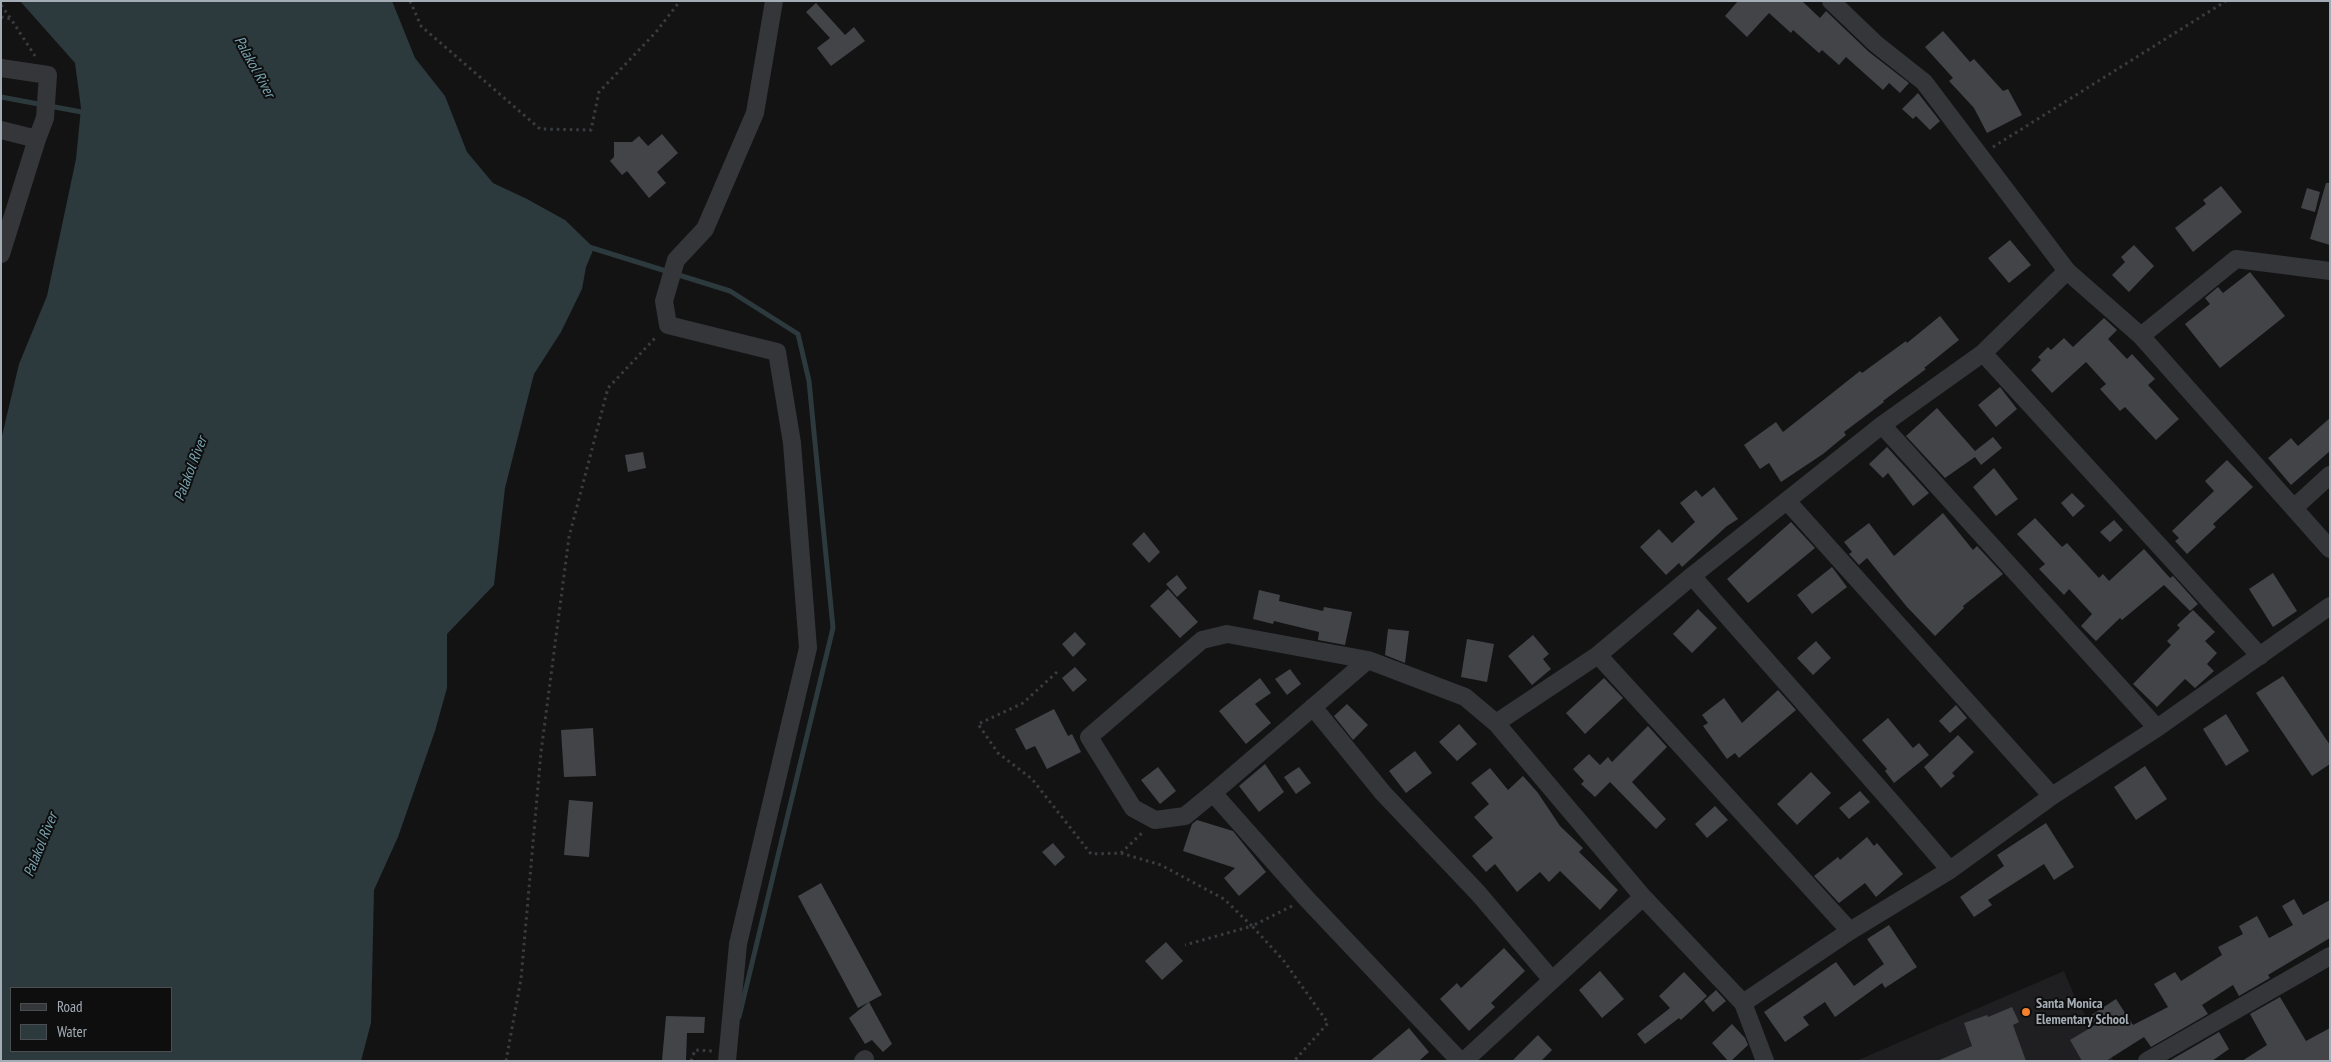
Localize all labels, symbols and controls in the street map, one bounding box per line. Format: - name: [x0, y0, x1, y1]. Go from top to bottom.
- water label: Palakol River: [230, 33, 278, 101]
- water label: Palakol River: [171, 434, 211, 504]
- water label: Palakol River: [20, 810, 62, 880]
- legend: [10, 987, 172, 1052]
- place label: Santa Monica Elementary School: [2036, 996, 2129, 1028]
- text: Road: [57, 997, 83, 1016]
- marker: Santa Monica Elementary School: [2020, 1006, 2032, 1018]
- text: Water: [57, 1022, 87, 1041]

